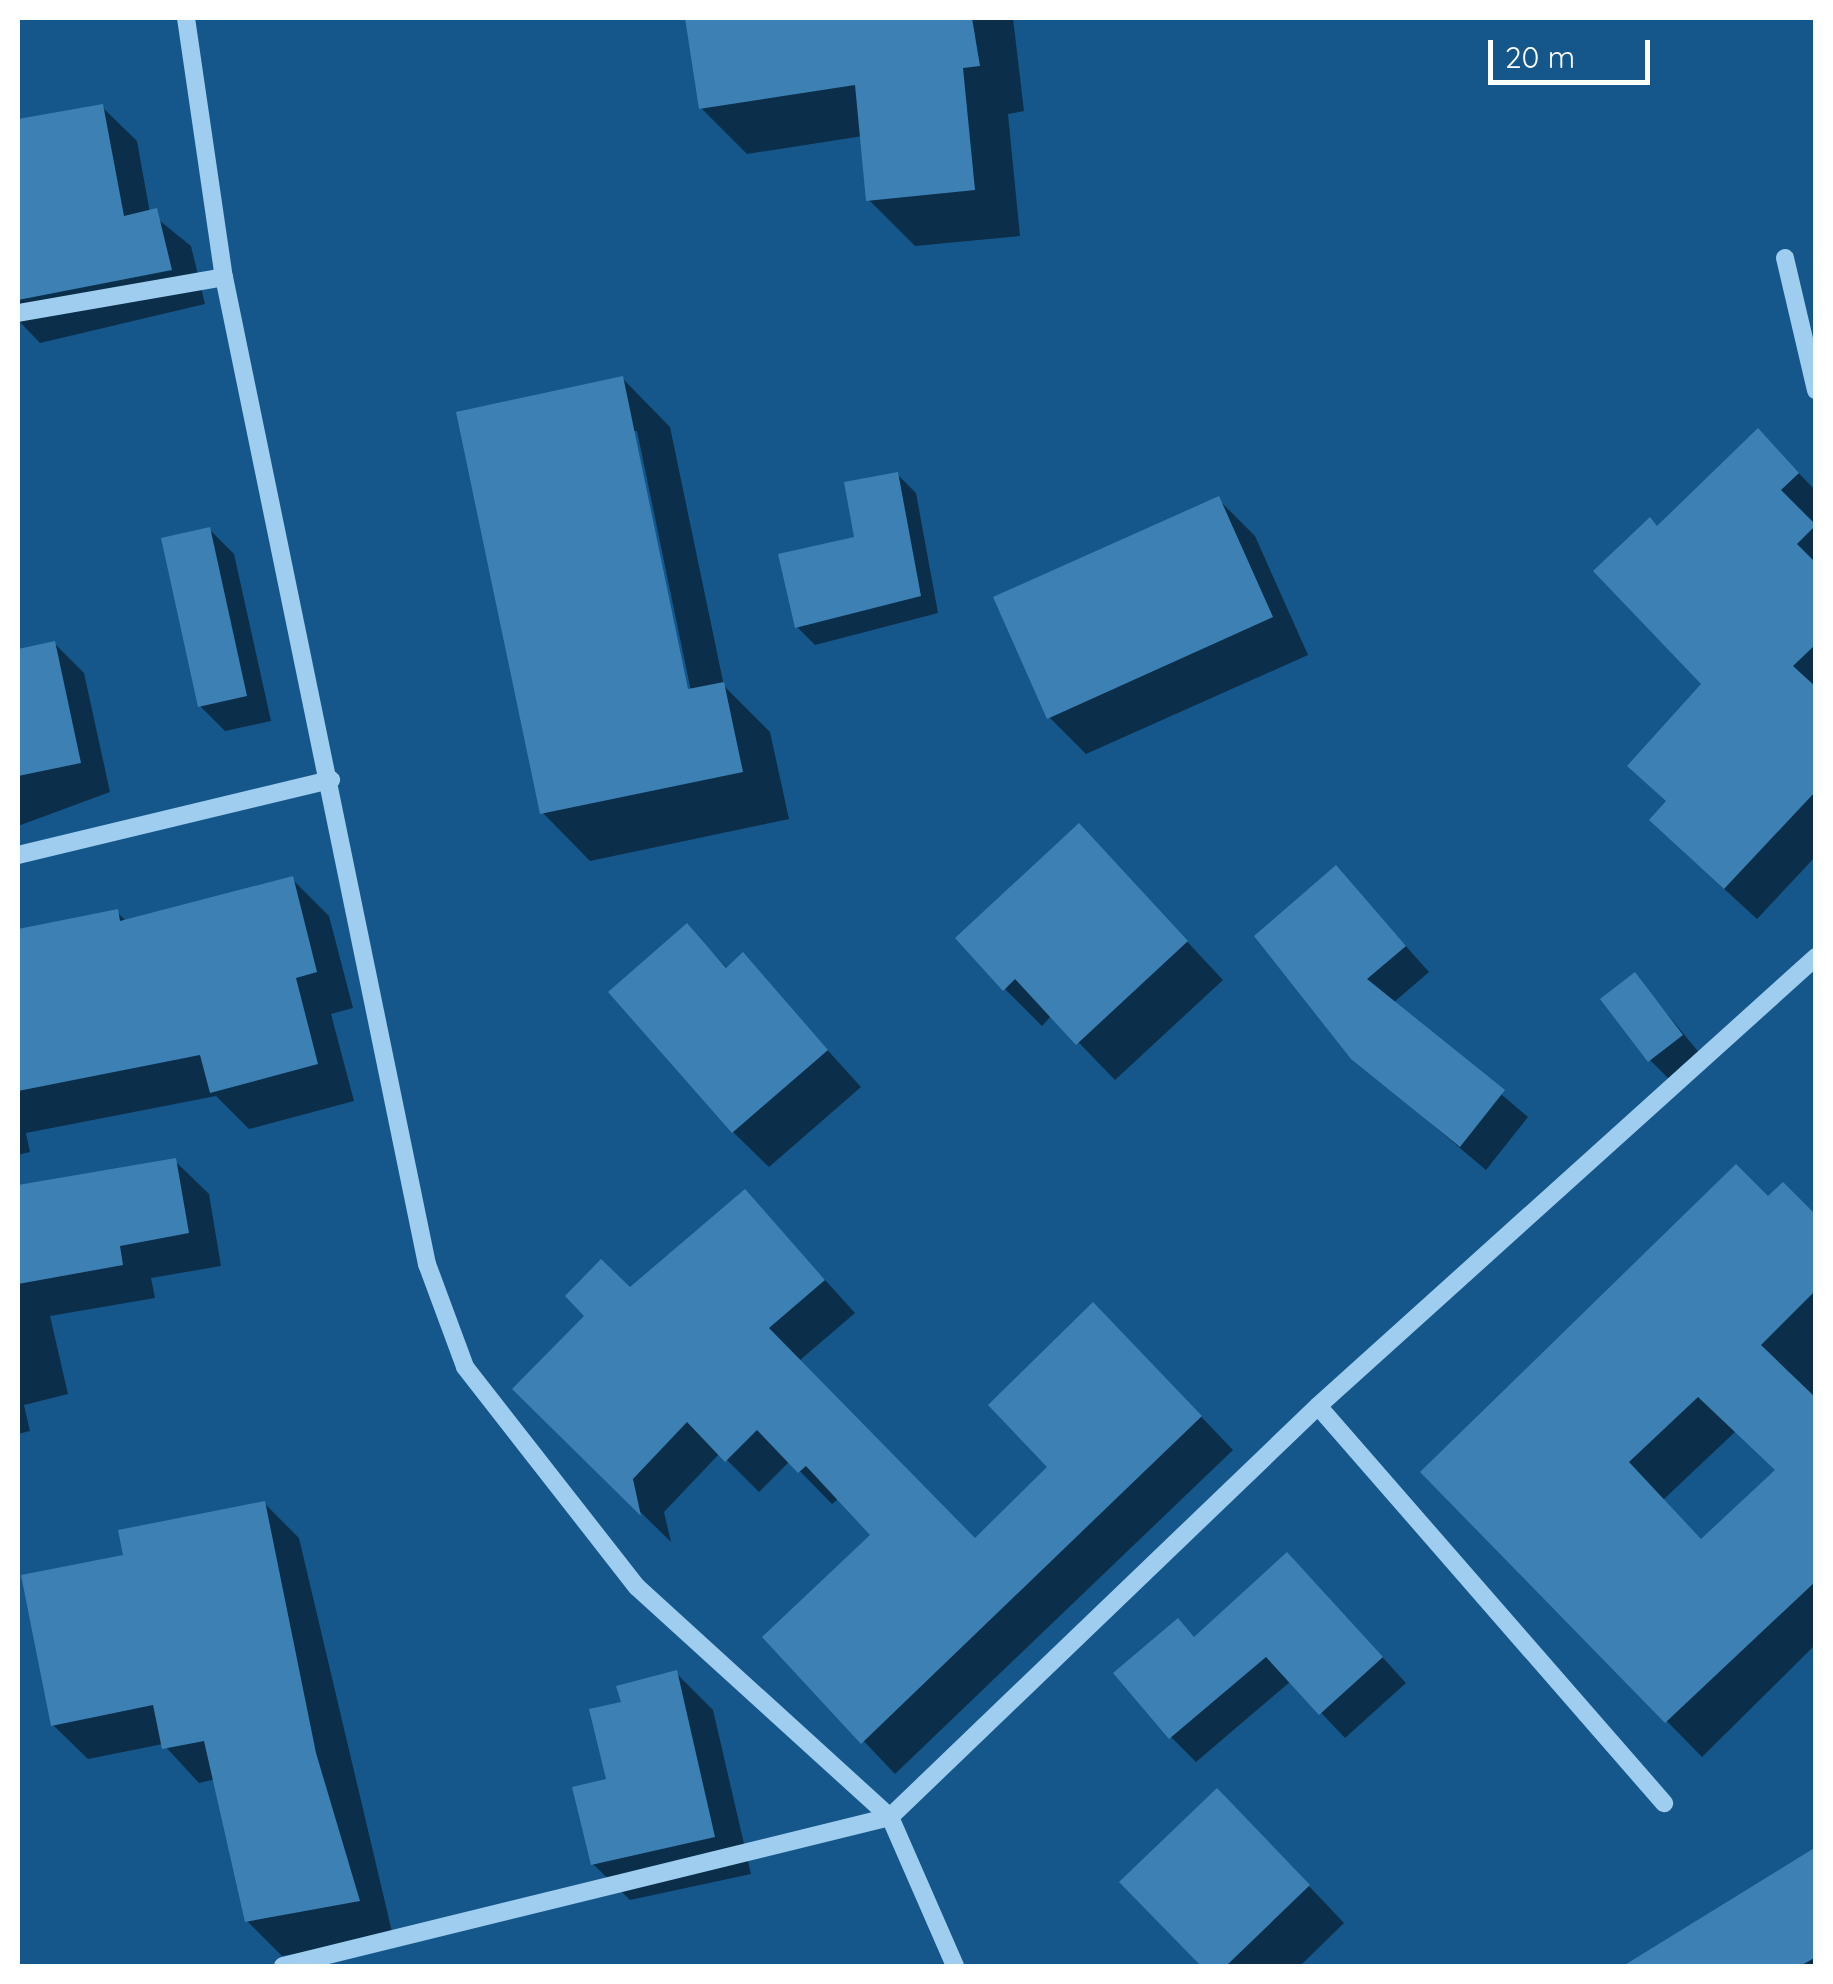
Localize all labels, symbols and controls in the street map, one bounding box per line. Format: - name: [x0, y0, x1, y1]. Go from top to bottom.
- scale bar: [1493, 20, 1656, 82]
- text: 20 m: [1505, 38, 1575, 76]

